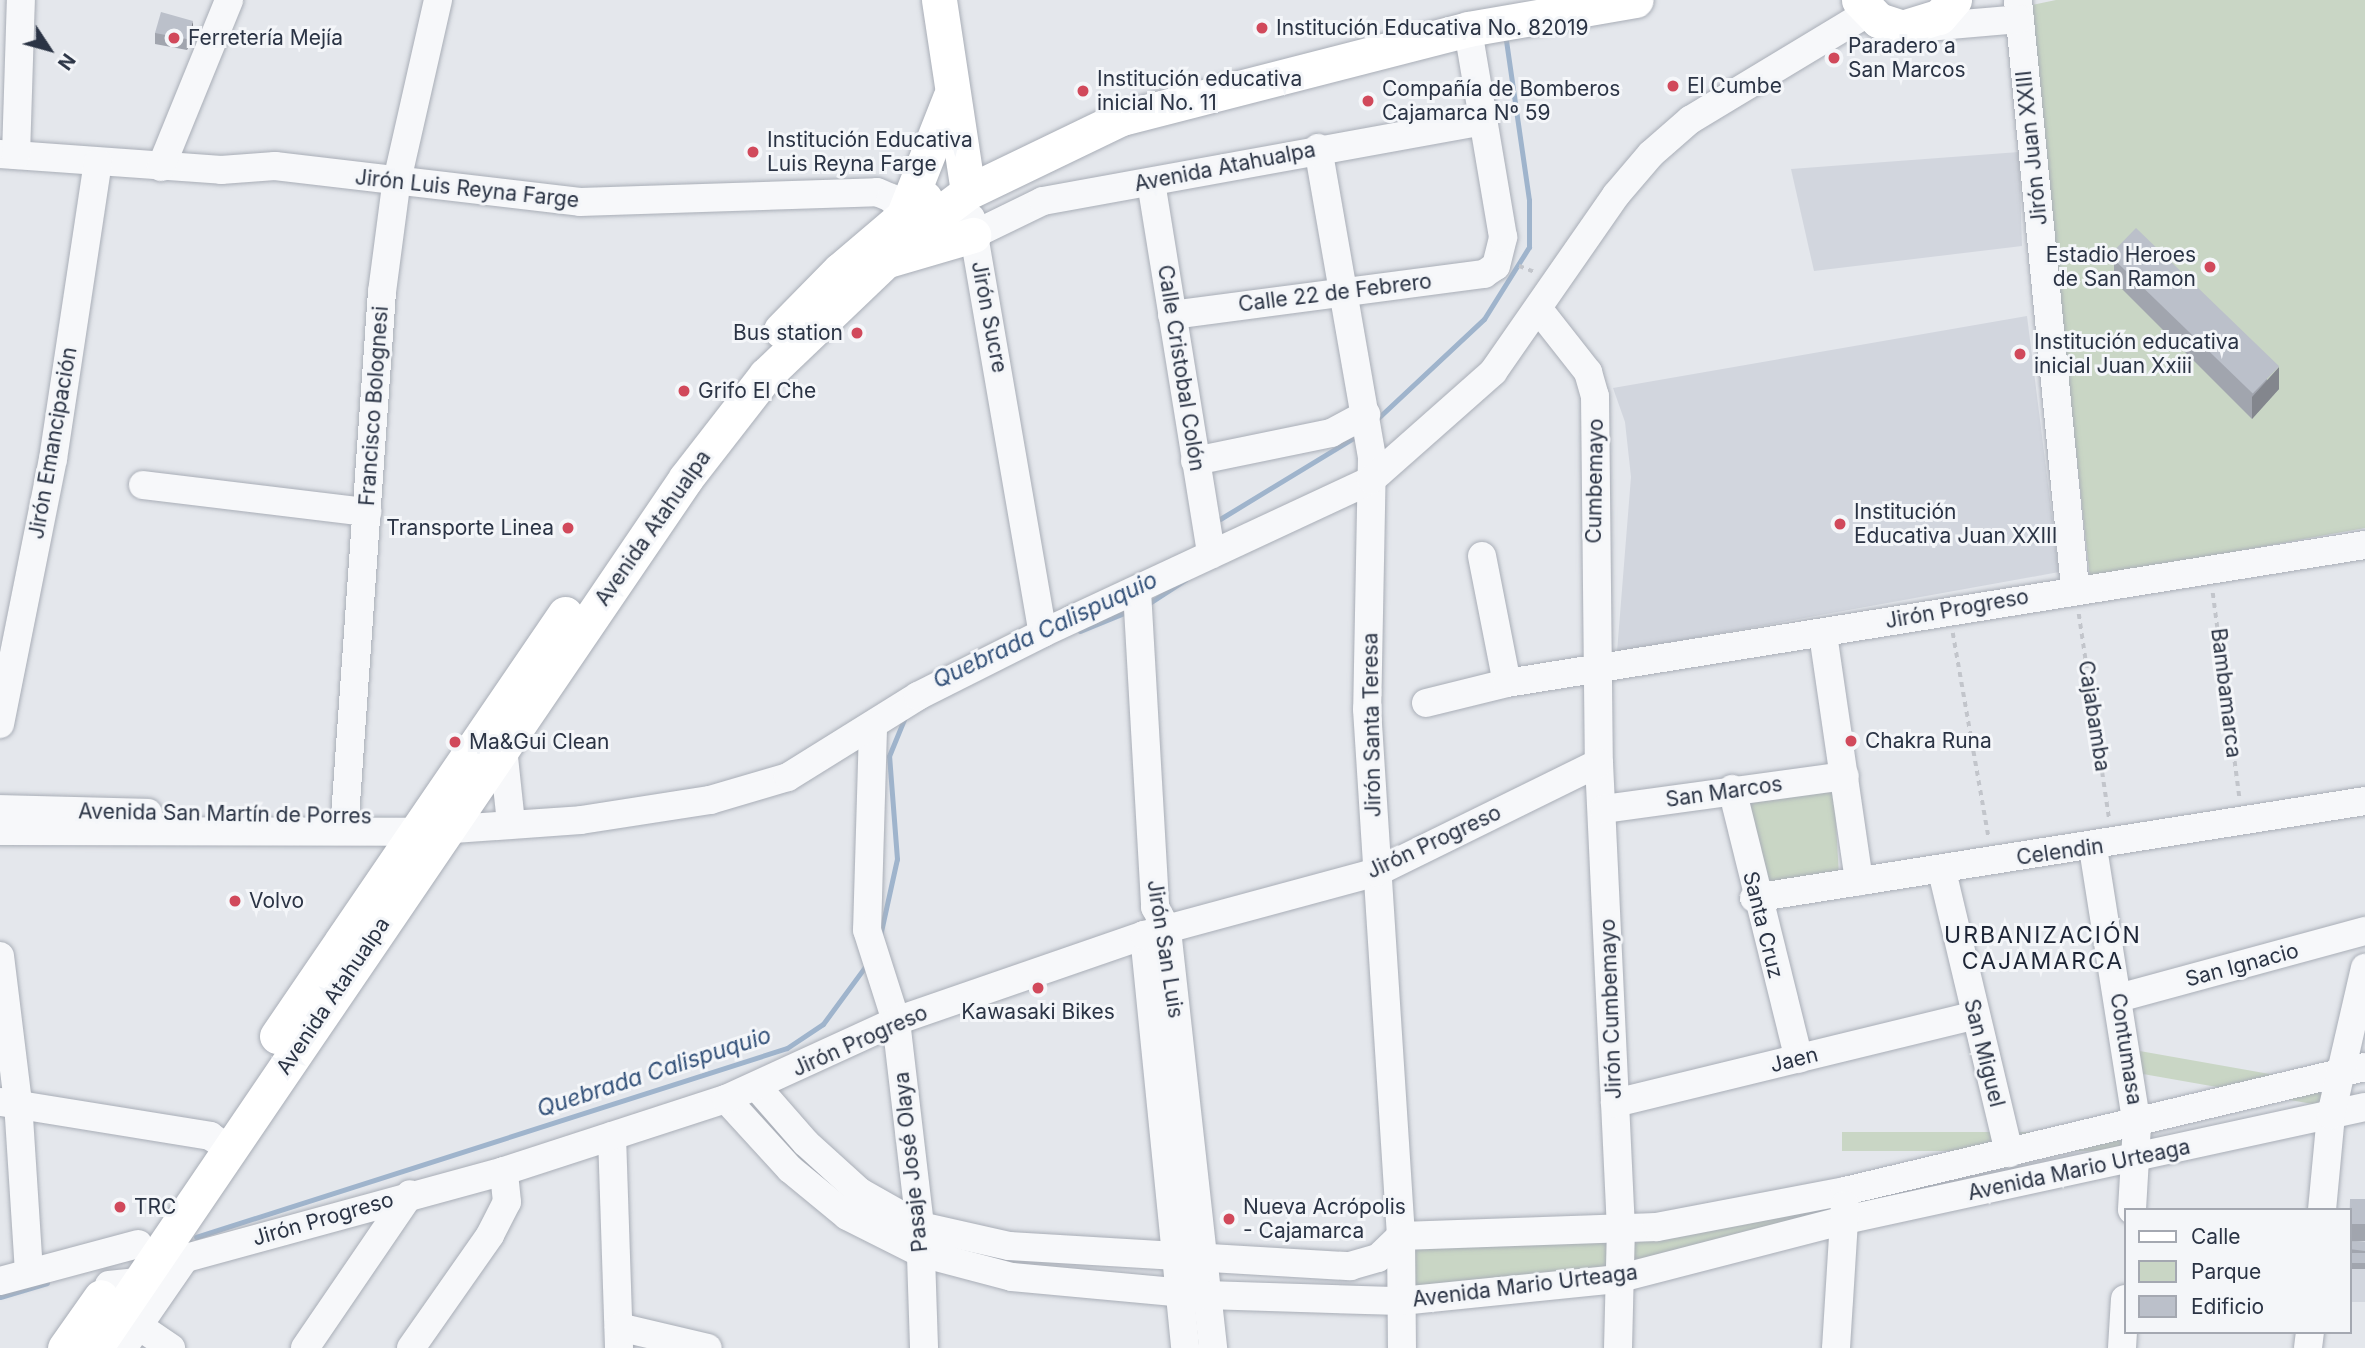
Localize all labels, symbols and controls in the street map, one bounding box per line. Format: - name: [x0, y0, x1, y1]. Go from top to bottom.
- north arrow: [14, 14, 84, 84]
- place label: Institución Educativa No. 82019: [1276, 15, 1589, 41]
- marker: Institución Educativa No. 82019: [1254, 20, 1270, 36]
- place label: Ferretería Mejía: [188, 25, 343, 51]
- marker: Ferretería Mejía: [166, 30, 182, 46]
- place label: Paradero a San Marcos: [1848, 33, 1966, 83]
- text: N: [53, 49, 80, 74]
- marker: Paradero a San Marcos: [1826, 50, 1842, 66]
- place label: Institución educativa inicial No. 11: [1097, 66, 1302, 116]
- street label: Jirón Juan XXIII: [2011, 69, 2053, 227]
- place label: El Cumbe: [1687, 73, 1782, 99]
- place label: Compañía de Bomberos Cajamarca Nº 59: [1382, 76, 1620, 126]
- marker: El Cumbe: [1665, 78, 1681, 94]
- marker: Institución educativa inicial No. 11: [1075, 83, 1091, 99]
- marker: Compañía de Bomberos Cajamarca Nº 59: [1360, 93, 1376, 109]
- place label: Institución Educativa Luis Reyna Farge: [767, 127, 973, 177]
- street label: Avenida Atahualpa: [1132, 137, 1318, 197]
- marker: Institución Educativa Luis Reyna Farge: [745, 144, 761, 160]
- street label: Jirón Luis Reyna Farge: [354, 165, 580, 213]
- place label: Estadio Heroes de San Ramon: [2046, 242, 2196, 292]
- street label: Jirón Sucre: [966, 259, 1012, 375]
- marker: Estadio Heroes de San Ramon: [2202, 259, 2218, 275]
- street label: Calle Cristobal Colón: [1152, 263, 1210, 473]
- street label: Calle 22 de Febrero: [1237, 269, 1433, 317]
- street label: Francisco Bolognesi: [354, 305, 394, 507]
- place label: Bus station: [733, 320, 843, 346]
- marker: Bus station: [849, 325, 865, 341]
- place label: Institución educativa inicial Juan Xxiii: [2034, 329, 2239, 379]
- street label: Jirón Emancipación: [24, 345, 82, 541]
- marker: Institución educativa inicial Juan Xxiii: [2012, 346, 2028, 362]
- place label: Grifo El Che: [698, 378, 816, 404]
- marker: Grifo El Che: [676, 383, 692, 399]
- street label: Cumbemayo: [1581, 418, 1609, 544]
- street label: Avenida Atahualpa: [590, 445, 716, 611]
- place label: Institución Educativa Juan XXIII: [1854, 499, 2057, 549]
- place label: Transporte Linea: [386, 515, 554, 541]
- marker: Institución Educativa Juan XXIII: [1832, 516, 1848, 532]
- marker: Transporte Linea: [560, 520, 576, 536]
- water label: Quebrada Calispuquio: [928, 566, 1162, 694]
- street label: Jirón Progreso: [1883, 584, 2031, 634]
- street label: Bambamarca: [2206, 627, 2246, 759]
- street label: Jirón Santa Teresa: [1358, 632, 1386, 818]
- street label: Cajabamba: [2073, 659, 2115, 773]
- place label: Chakra Runa: [1865, 728, 1992, 754]
- place label: Ma&Gui Clean: [469, 729, 609, 755]
- marker: Chakra Runa: [1843, 733, 1859, 749]
- marker: Ma&Gui Clean: [447, 734, 463, 750]
- street label: San Marcos: [1664, 771, 1784, 813]
- street label: Avenida San Martín de Porres: [78, 799, 372, 829]
- street label: Jirón Progreso: [1363, 800, 1505, 884]
- street label: Celendin: [2015, 833, 2105, 871]
- street label: Santa Cruz: [1738, 869, 1788, 981]
- street label: Jirón San Luis: [1142, 878, 1188, 1020]
- place label: Volvo: [249, 888, 304, 914]
- marker: Volvo: [227, 893, 243, 909]
- street label: Avenida Atahualpa: [271, 913, 395, 1079]
- street label: Jirón Cumbemayo: [1595, 918, 1627, 1100]
- district label: URBANIZACIÓN CAJAMARCA: [1946, 921, 2140, 975]
- street label: San Ignacio: [2183, 938, 2301, 992]
- marker: Kawasaki Bikes: [1030, 980, 1046, 996]
- street label: Contumasa: [2105, 991, 2147, 1107]
- street label: San Miguel: [1958, 996, 2010, 1110]
- place label: Kawasaki Bikes: [961, 999, 1115, 1025]
- street label: Jirón Progreso: [788, 1000, 932, 1082]
- water label: Quebrada Calispuquio: [533, 1021, 775, 1123]
- street label: Jaen: [1767, 1042, 1821, 1078]
- street label: Pasaje José Olaya: [889, 1071, 933, 1253]
- street label: Avenida Mario Urteaga: [1965, 1134, 2193, 1206]
- street label: Jirón Progreso: [250, 1187, 396, 1251]
- place label: TRC: [134, 1194, 176, 1220]
- place label: Nueva Acrópolis - Cajamarca: [1243, 1194, 1406, 1244]
- marker: TRC: [112, 1199, 128, 1215]
- legend: [2124, 1208, 2351, 1334]
- marker: Nueva Acrópolis - Cajamarca: [1221, 1211, 1237, 1227]
- text: Calle: [2191, 1224, 2241, 1249]
- text: Parque: [2191, 1259, 2261, 1284]
- street label: Avenida Mario Urteaga: [1411, 1260, 1639, 1312]
- text: Edificio: [2191, 1294, 2264, 1319]

